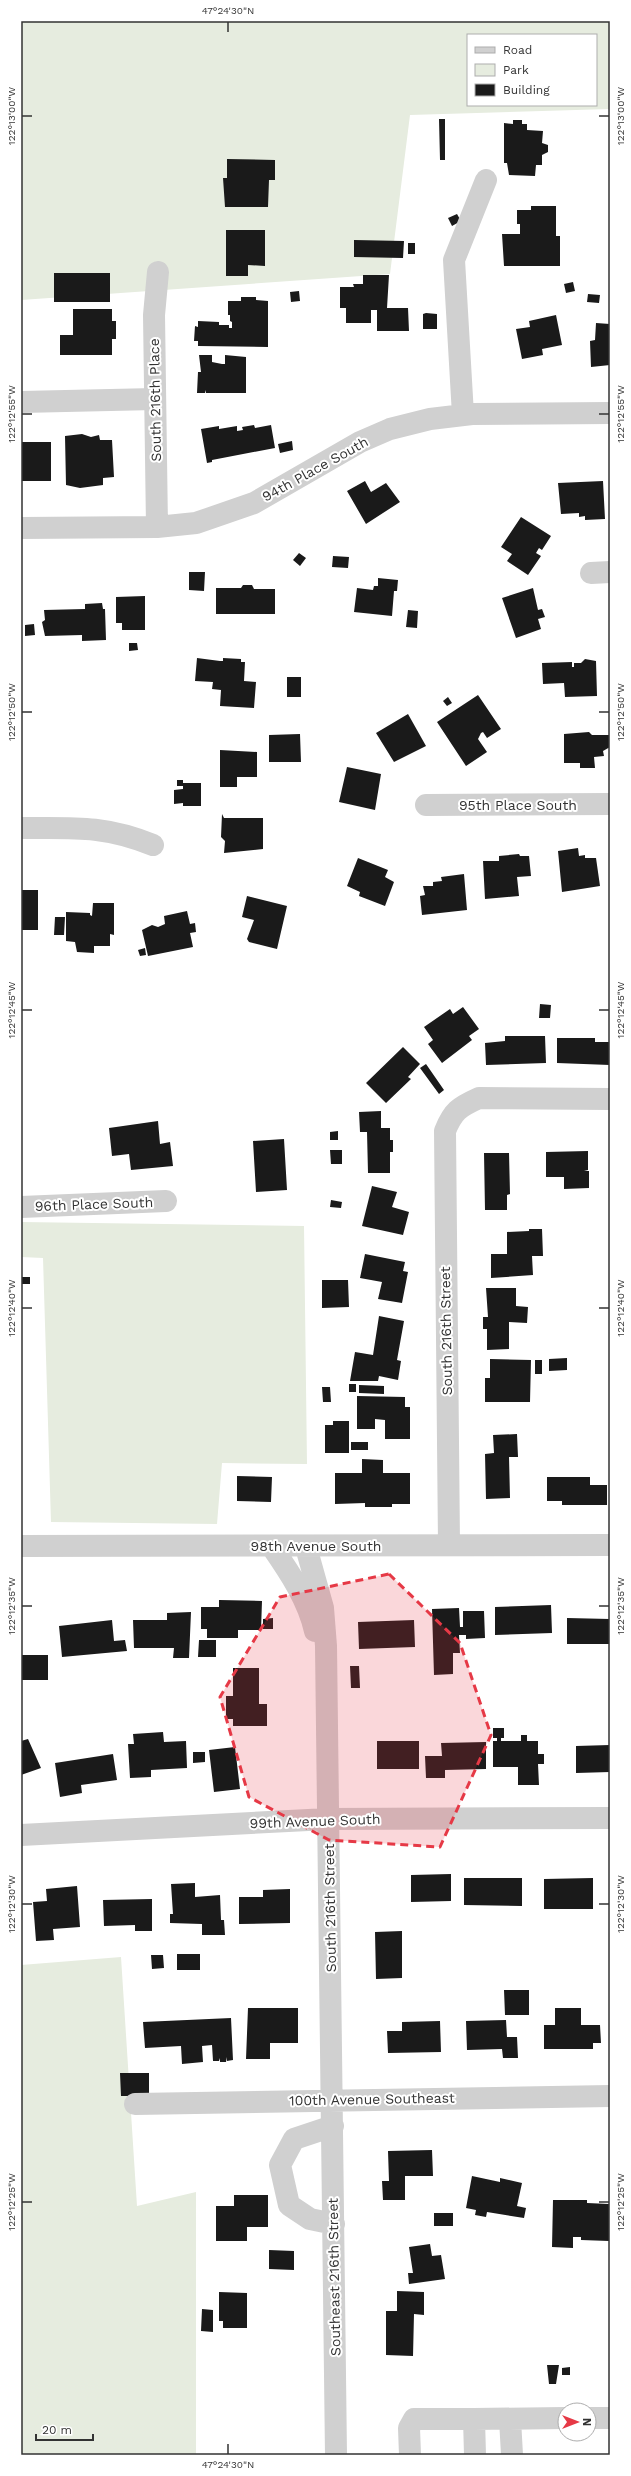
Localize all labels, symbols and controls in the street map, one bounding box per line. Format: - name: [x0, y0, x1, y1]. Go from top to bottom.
- text: 47°24'30"N: [202, 5, 254, 16]
- legend: [467, 34, 597, 106]
- text: Road: [503, 43, 532, 57]
- text: Park: [503, 63, 529, 77]
- text: Building: [503, 83, 550, 97]
- text: 122°13'00"W: [6, 86, 17, 145]
- text: 122°13'00"W: [615, 86, 626, 145]
- street label: South 216th Place: [146, 338, 164, 462]
- text: 122°12'55"W: [6, 385, 17, 443]
- text: 122°12'55"W: [615, 385, 626, 443]
- street label: 94th Place South: [259, 433, 371, 505]
- text: 122°12'50"W: [6, 683, 17, 741]
- text: 122°12'50"W: [615, 683, 626, 741]
- street label: 95th Place South: [459, 797, 577, 813]
- text: 122°12'45"W: [6, 981, 17, 1038]
- text: 122°12'45"W: [615, 981, 626, 1038]
- street label: 96th Place South: [35, 1194, 153, 1214]
- street label: South 216th Street: [437, 1266, 455, 1396]
- text: 122°12'40"W: [6, 1279, 17, 1337]
- text: 122°12'40"W: [615, 1279, 626, 1337]
- street label: 98th Avenue South: [251, 1538, 381, 1554]
- text: 122°12'35"W: [6, 1577, 17, 1635]
- text: 122°12'35"W: [615, 1577, 626, 1635]
- street label: 99th Avenue South: [249, 1811, 381, 1831]
- street label: South 216th Street: [321, 1843, 339, 1973]
- text: 122°12'30"W: [6, 1875, 17, 1933]
- text: 122°12'30"W: [615, 1875, 626, 1933]
- street label: 100th Avenue Southeast: [289, 2090, 455, 2108]
- text: 122°12'25"W: [6, 2173, 17, 2231]
- text: 122°12'25"W: [615, 2173, 626, 2231]
- street label: Southeast 216th Street: [325, 2198, 343, 2356]
- north arrow: [557, 2402, 597, 2442]
- scale bar: [36, 2416, 93, 2442]
- text: N: [580, 2418, 593, 2426]
- text: 20 m: [42, 2423, 72, 2437]
- text: 47°24'30"N: [202, 2459, 254, 2470]

